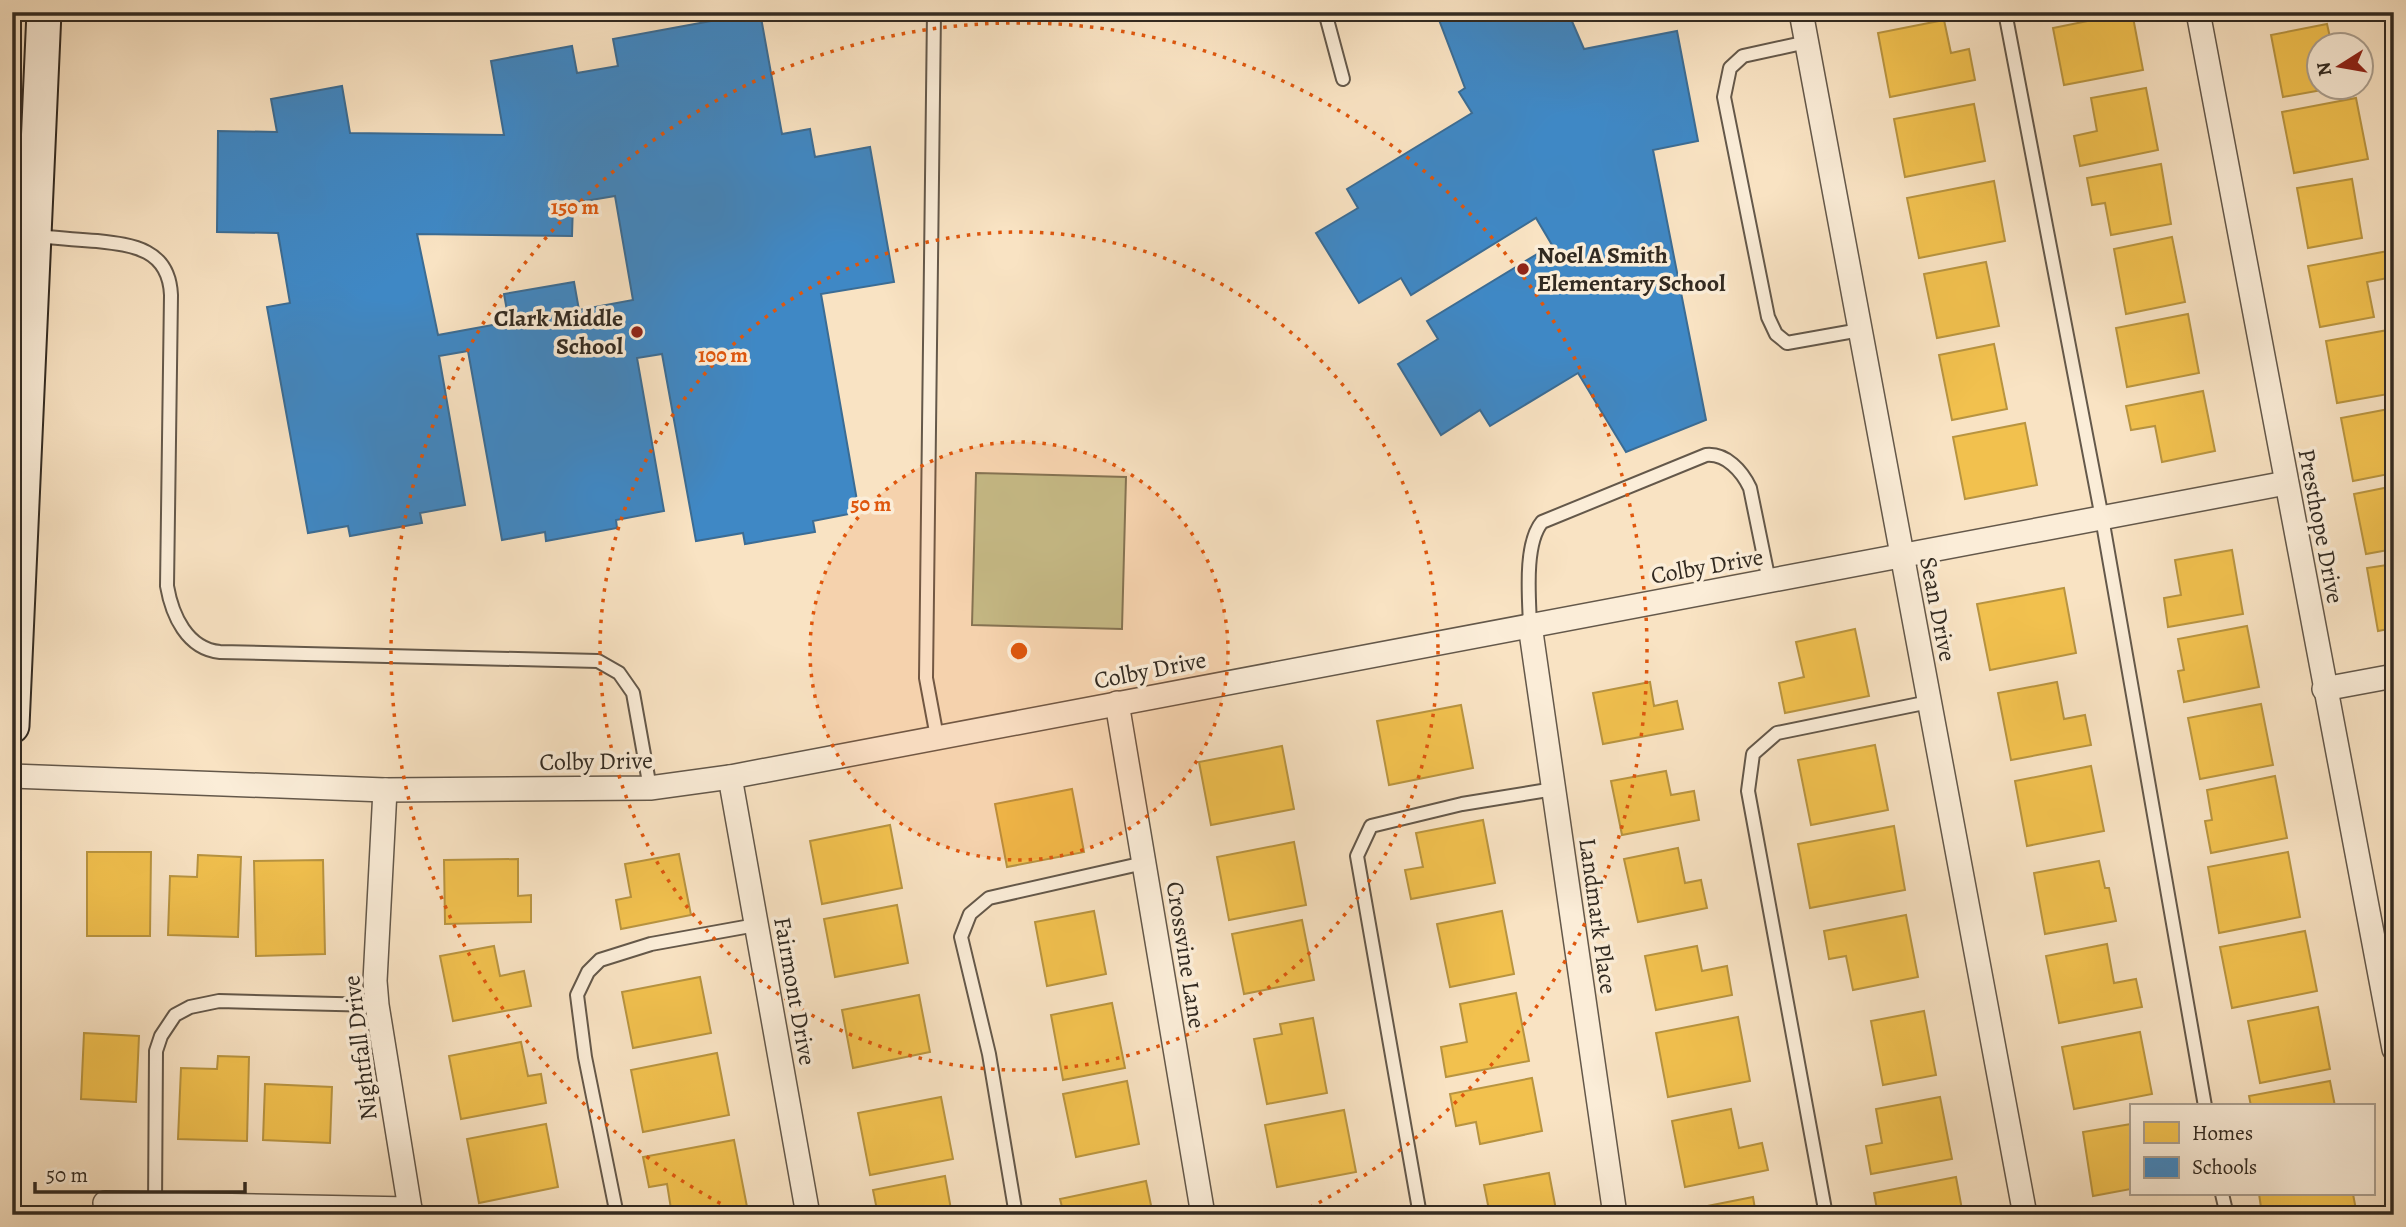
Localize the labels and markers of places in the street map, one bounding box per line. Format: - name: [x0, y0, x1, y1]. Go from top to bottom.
- place label: Noel A Smith Elementary School: [1537, 239, 1726, 299]
- marker: Noel A Smith Elementary School: [1515, 261, 1531, 277]
- place label: Clark Middle School: [494, 302, 624, 362]
- marker: Clark Middle School: [629, 324, 645, 340]
- centre of rings: [1007, 639, 1031, 663]

